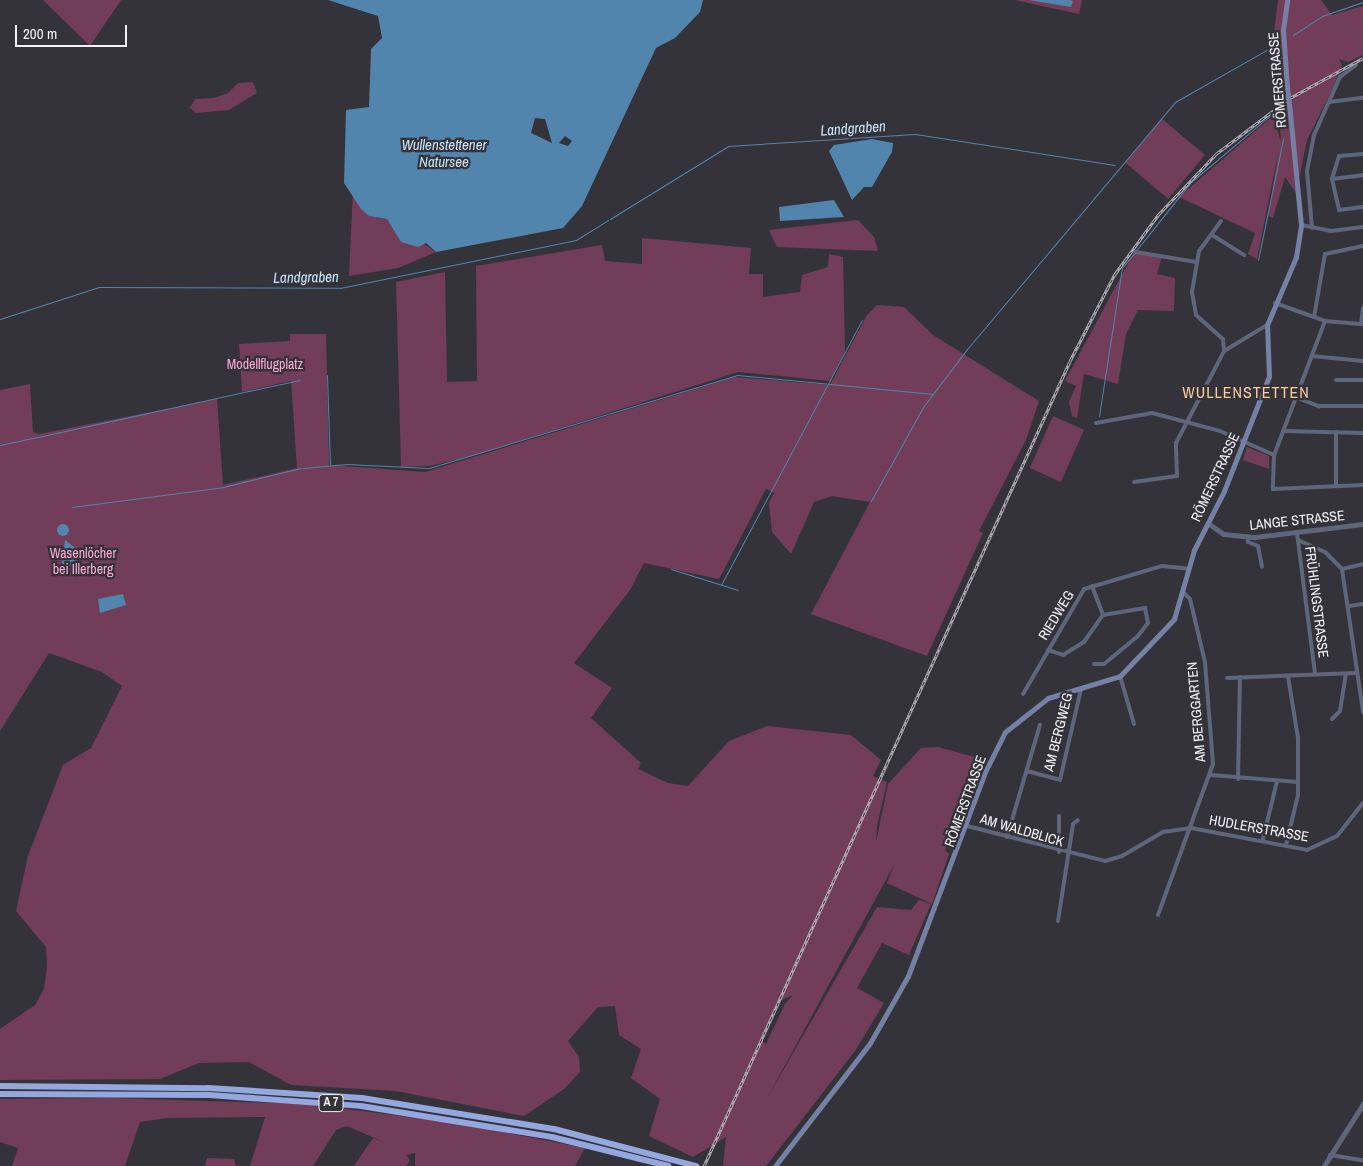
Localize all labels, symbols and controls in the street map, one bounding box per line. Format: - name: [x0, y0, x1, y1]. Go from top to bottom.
- scale bar: [18, 15, 130, 47]
- text: 200 m: [23, 23, 57, 44]
- street label: RÖMERSTRASSE: [1264, 31, 1290, 129]
- water label: Landgraben: [820, 117, 886, 139]
- water label: Wullenstettener Natursee: [401, 135, 487, 170]
- water label: Landgraben: [273, 267, 339, 287]
- park label: Modellflugplatz: [227, 356, 303, 372]
- district label: WULLENSTETTEN: [1181, 382, 1311, 402]
- street label: RÖMERSTRASSE: [1187, 430, 1243, 524]
- street label: LANGE STRASSE: [1249, 507, 1345, 533]
- park label: Wasenlöcher bei Illerberg: [50, 545, 116, 578]
- street label: FRÜHLINGSTRASSE: [1302, 545, 1332, 659]
- street label: RIEDWEG: [1035, 587, 1077, 643]
- street label: AM BERGGARTEN: [1183, 661, 1209, 763]
- street label: AM BERGWEG: [1040, 691, 1076, 773]
- street label: RÖMERSTRASSE: [941, 753, 989, 849]
- street label: AM WALDBLICK: [978, 810, 1066, 850]
- street label: HUDLERSTRASSE: [1208, 811, 1310, 845]
- road number: A 7: [317, 1094, 345, 1112]

